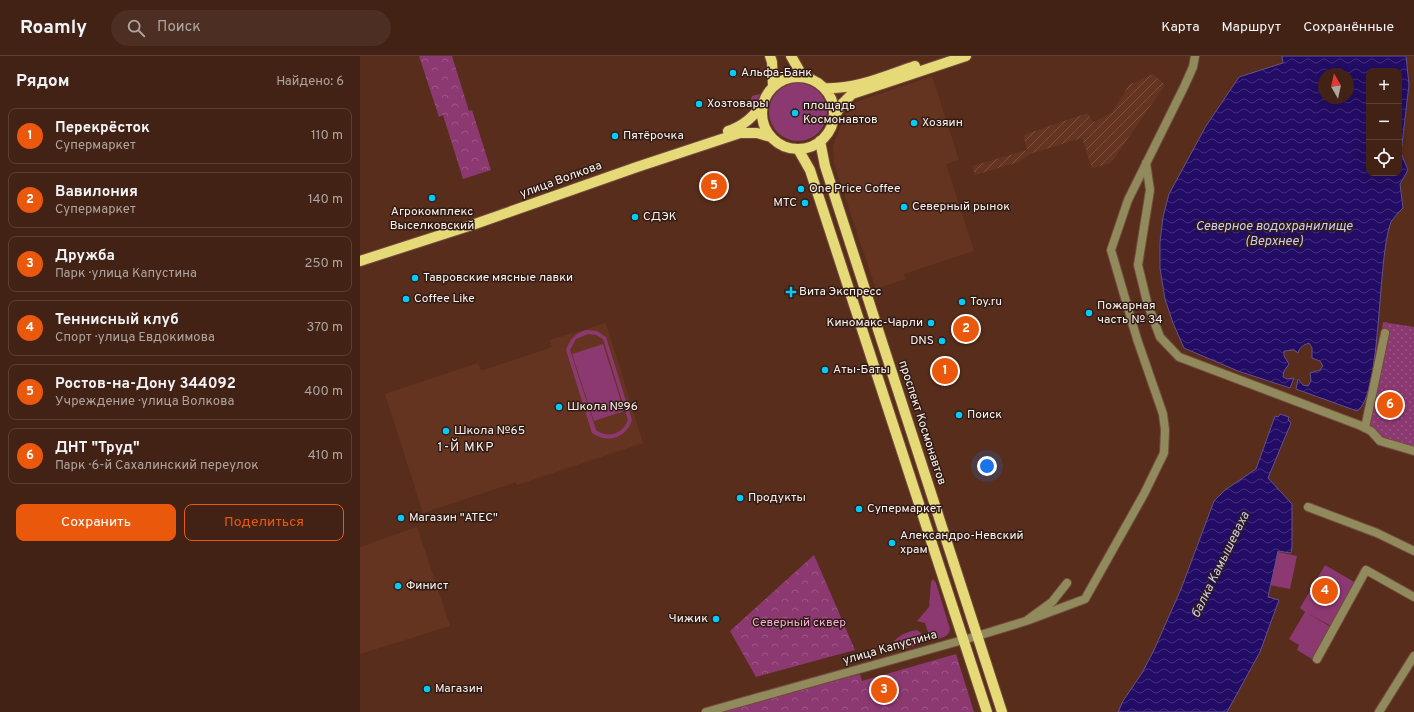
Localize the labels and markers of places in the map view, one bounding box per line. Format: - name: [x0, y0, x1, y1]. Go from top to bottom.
- place label: Альфа-Банк: [741, 65, 812, 81]
- marker: Альфа-Банк: [728, 68, 738, 78]
- place label: Хозтовары: [707, 96, 769, 112]
- place label: площадь Космонавтов: [803, 98, 878, 128]
- marker: Хозтовары: [694, 99, 704, 109]
- marker: площадь Космонавтов: [790, 108, 800, 118]
- place label: Хозяин: [922, 115, 963, 131]
- marker: Хозяин: [909, 118, 919, 128]
- place label: Пятёрочка: [623, 128, 684, 144]
- marker: Пятёрочка: [610, 131, 620, 141]
- pin: 5: [701, 171, 727, 201]
- place label: One Price Coffee: [809, 181, 900, 197]
- marker: One Price Coffee: [796, 184, 806, 194]
- marker: Агрокомплекс Выселковский: [427, 193, 437, 203]
- place label: МТС: [773, 195, 797, 211]
- marker: МТС: [800, 198, 810, 208]
- place label: Северный рынок: [912, 199, 1010, 215]
- marker: Северный рынок: [899, 202, 909, 212]
- place label: Агрокомплекс Выселковский: [390, 204, 474, 234]
- place label: СДЭК: [643, 209, 677, 225]
- marker: СДЭК: [630, 212, 640, 222]
- place label: Тавровские мясные лавки: [423, 270, 573, 286]
- marker: Тавровские мясные лавки: [410, 273, 420, 283]
- place label: Вита Экспресс: [799, 284, 882, 300]
- marker: Вита Экспресс: [786, 287, 796, 297]
- place label: Coffee Like: [414, 291, 475, 307]
- marker: Coffee Like: [401, 294, 411, 304]
- place label: Toy.ru: [970, 294, 1002, 310]
- marker: Toy.ru: [957, 297, 967, 307]
- place label: Пожарная часть № 34: [1097, 298, 1163, 328]
- marker: Пожарная часть № 34: [1084, 308, 1094, 318]
- pin: 2: [953, 314, 979, 344]
- place label: Киномакс-Чарли: [827, 315, 923, 331]
- marker: Киномакс-Чарли: [926, 318, 936, 328]
- place label: DNS: [910, 333, 934, 349]
- marker: DNS: [937, 336, 947, 346]
- pin: 1: [932, 356, 958, 386]
- place label: Аты-Баты: [833, 362, 890, 378]
- marker: Аты-Баты: [820, 365, 830, 375]
- pin: 6: [1377, 390, 1403, 420]
- place label: Школа №96: [567, 399, 638, 415]
- marker: Школа №96: [554, 402, 564, 412]
- place label: Поиск: [967, 407, 1002, 423]
- marker: Поиск: [954, 410, 964, 420]
- place label: Школа №65: [454, 423, 525, 439]
- marker: Школа №65: [441, 426, 451, 436]
- place label: Продукты: [748, 490, 806, 506]
- marker: Продукты: [735, 493, 745, 503]
- place label: Супермаркет: [867, 501, 942, 517]
- marker: Супермаркет: [854, 504, 864, 514]
- place label: Магазин "АТЕС": [409, 510, 498, 526]
- marker: Магазин "АТЕС": [396, 513, 406, 523]
- place label: Александро-Невский храм: [900, 528, 1024, 558]
- marker: Александро-Невский храм: [887, 538, 897, 548]
- pin: 4: [1312, 576, 1338, 606]
- place label: Финист: [406, 578, 449, 594]
- marker: Финист: [393, 581, 403, 591]
- place label: Чижик: [669, 611, 708, 627]
- marker: Чижик: [711, 614, 721, 624]
- pin: 3: [871, 675, 897, 705]
- place label: Магазин: [435, 681, 483, 697]
- marker: Магазин: [422, 684, 432, 694]

